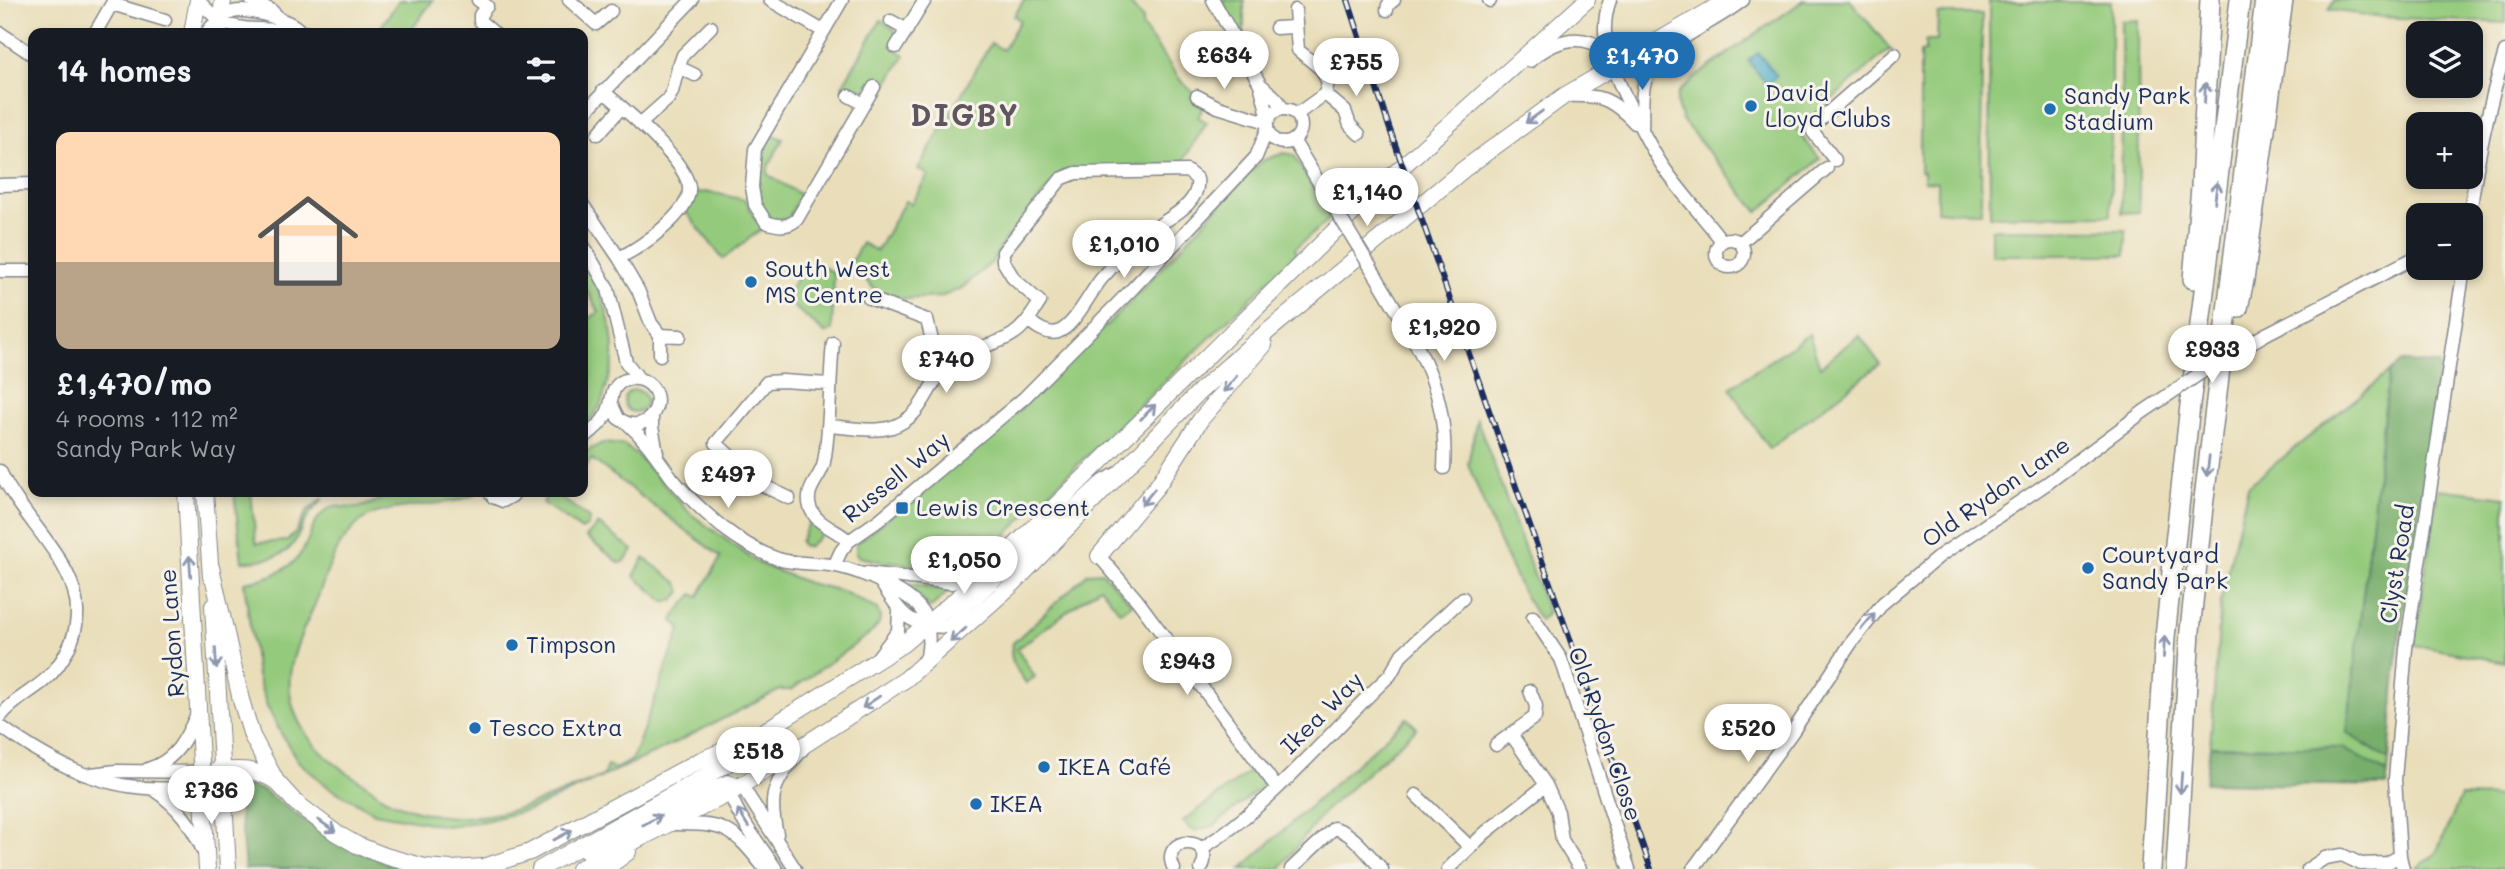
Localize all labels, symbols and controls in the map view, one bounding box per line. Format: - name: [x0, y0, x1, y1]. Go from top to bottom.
- map controls: [2406, 21, 2483, 280]
- button: layers: [2406, 21, 2483, 98]
- pin: £634: [1183, 32, 1265, 91]
- pin: £1,470: [1585, 32, 1699, 92]
- pin: £755: [1315, 38, 1397, 98]
- text: £634: [1196, 39, 1252, 69]
- text: £1,470: [1605, 40, 1679, 70]
- text: £755: [1329, 46, 1383, 76]
- text: 14 homes: [56, 50, 192, 90]
- icon: filters: [522, 51, 560, 89]
- place label: David Lloyd Clubs: [1765, 77, 1891, 133]
- place label: Sandy Park Stadium: [2064, 80, 2190, 136]
- one-way arrow: [2199, 82, 2212, 105]
- district label: DIGBY: [910, 94, 1020, 134]
- marker: David Lloyd Clubs: [1743, 98, 1759, 114]
- marker: Sandy Park Stadium: [2042, 101, 2058, 117]
- one-way arrow: [1525, 110, 1544, 125]
- button: +: [2406, 112, 2483, 189]
- pin: £1,140: [1310, 168, 1424, 228]
- text: £1,140: [1331, 176, 1403, 206]
- icon: home: [245, 178, 371, 304]
- one-way arrow: [2210, 181, 2223, 203]
- button: −: [2406, 203, 2483, 280]
- pin: £1,010: [1067, 220, 1181, 280]
- text: £1,010: [1088, 228, 1160, 258]
- place label: South West MS Centre: [765, 253, 890, 309]
- marker: South West MS Centre: [743, 274, 759, 290]
- pin: £1,920: [1387, 304, 1501, 363]
- text: £1,920: [1407, 311, 1481, 341]
- pin: £933: [2171, 326, 2253, 385]
- text: £933: [2184, 333, 2240, 363]
- pin: £740: [905, 336, 987, 395]
- text: £740: [918, 343, 974, 373]
- text: £1,470/mo: [56, 363, 212, 403]
- one-way arrow: [1222, 375, 1238, 393]
- text: 4 rooms · 112 m²: [56, 403, 238, 433]
- one-way arrow: [1139, 404, 1156, 421]
- street label: Russell Way: [836, 424, 955, 529]
- street label: Old Rydon Lane: [1915, 429, 2075, 553]
- text: Sandy Park Way: [56, 433, 236, 463]
- pin: £497: [687, 450, 769, 510]
- one-way arrow: [2201, 454, 2214, 477]
- text: £497: [700, 458, 756, 488]
- one-way arrow: [1140, 488, 1156, 506]
- place label: Lewis Crescent: [916, 492, 1090, 522]
- marker: Lewis Crescent: [894, 500, 910, 516]
- street label: Clyst Road: [2372, 502, 2420, 626]
- pin: £1,050: [907, 536, 1021, 596]
- place label: Courtyard Sandy Park: [2102, 539, 2228, 595]
- text: £1,050: [927, 544, 1001, 574]
- one-way arrow: [184, 555, 197, 578]
- marker: Courtyard Sandy Park: [2080, 560, 2096, 576]
- street label: Rydon Lane: [152, 568, 190, 698]
- one-way arrow: [1860, 612, 1876, 630]
- one-way arrow: [949, 627, 967, 643]
- place label: Timpson: [526, 629, 616, 659]
- one-way arrow: [2158, 636, 2171, 659]
- marker: Timpson: [504, 637, 520, 653]
- pin: £943: [1146, 638, 1228, 697]
- street label: Old Rydon Close: [1562, 643, 1650, 825]
- text: £943: [1159, 645, 1215, 675]
- one-way arrow: [210, 646, 223, 668]
- street label: Ikea Way: [1274, 665, 1369, 760]
- one-way arrow: [862, 695, 881, 710]
- pin: £520: [1707, 704, 1789, 764]
- place label: Tesco Extra: [489, 712, 623, 742]
- text: £520: [1720, 712, 1776, 742]
- marker: Tesco Extra: [467, 720, 483, 736]
- pin: £518: [717, 728, 799, 787]
- text: £518: [732, 735, 784, 765]
- place label: IKEA Café: [1058, 751, 1172, 781]
- marker: IKEA Café: [1036, 759, 1052, 775]
- pin: £736: [170, 766, 252, 826]
- one-way arrow: [2174, 772, 2187, 794]
- text: £736: [184, 774, 238, 804]
- place label: IKEA: [990, 788, 1043, 818]
- marker: IKEA: [968, 796, 984, 812]
- one-way arrow: [736, 808, 750, 828]
- one-way arrow: [641, 812, 661, 826]
- one-way arrow: [317, 819, 336, 833]
- one-way arrow: [552, 827, 573, 841]

